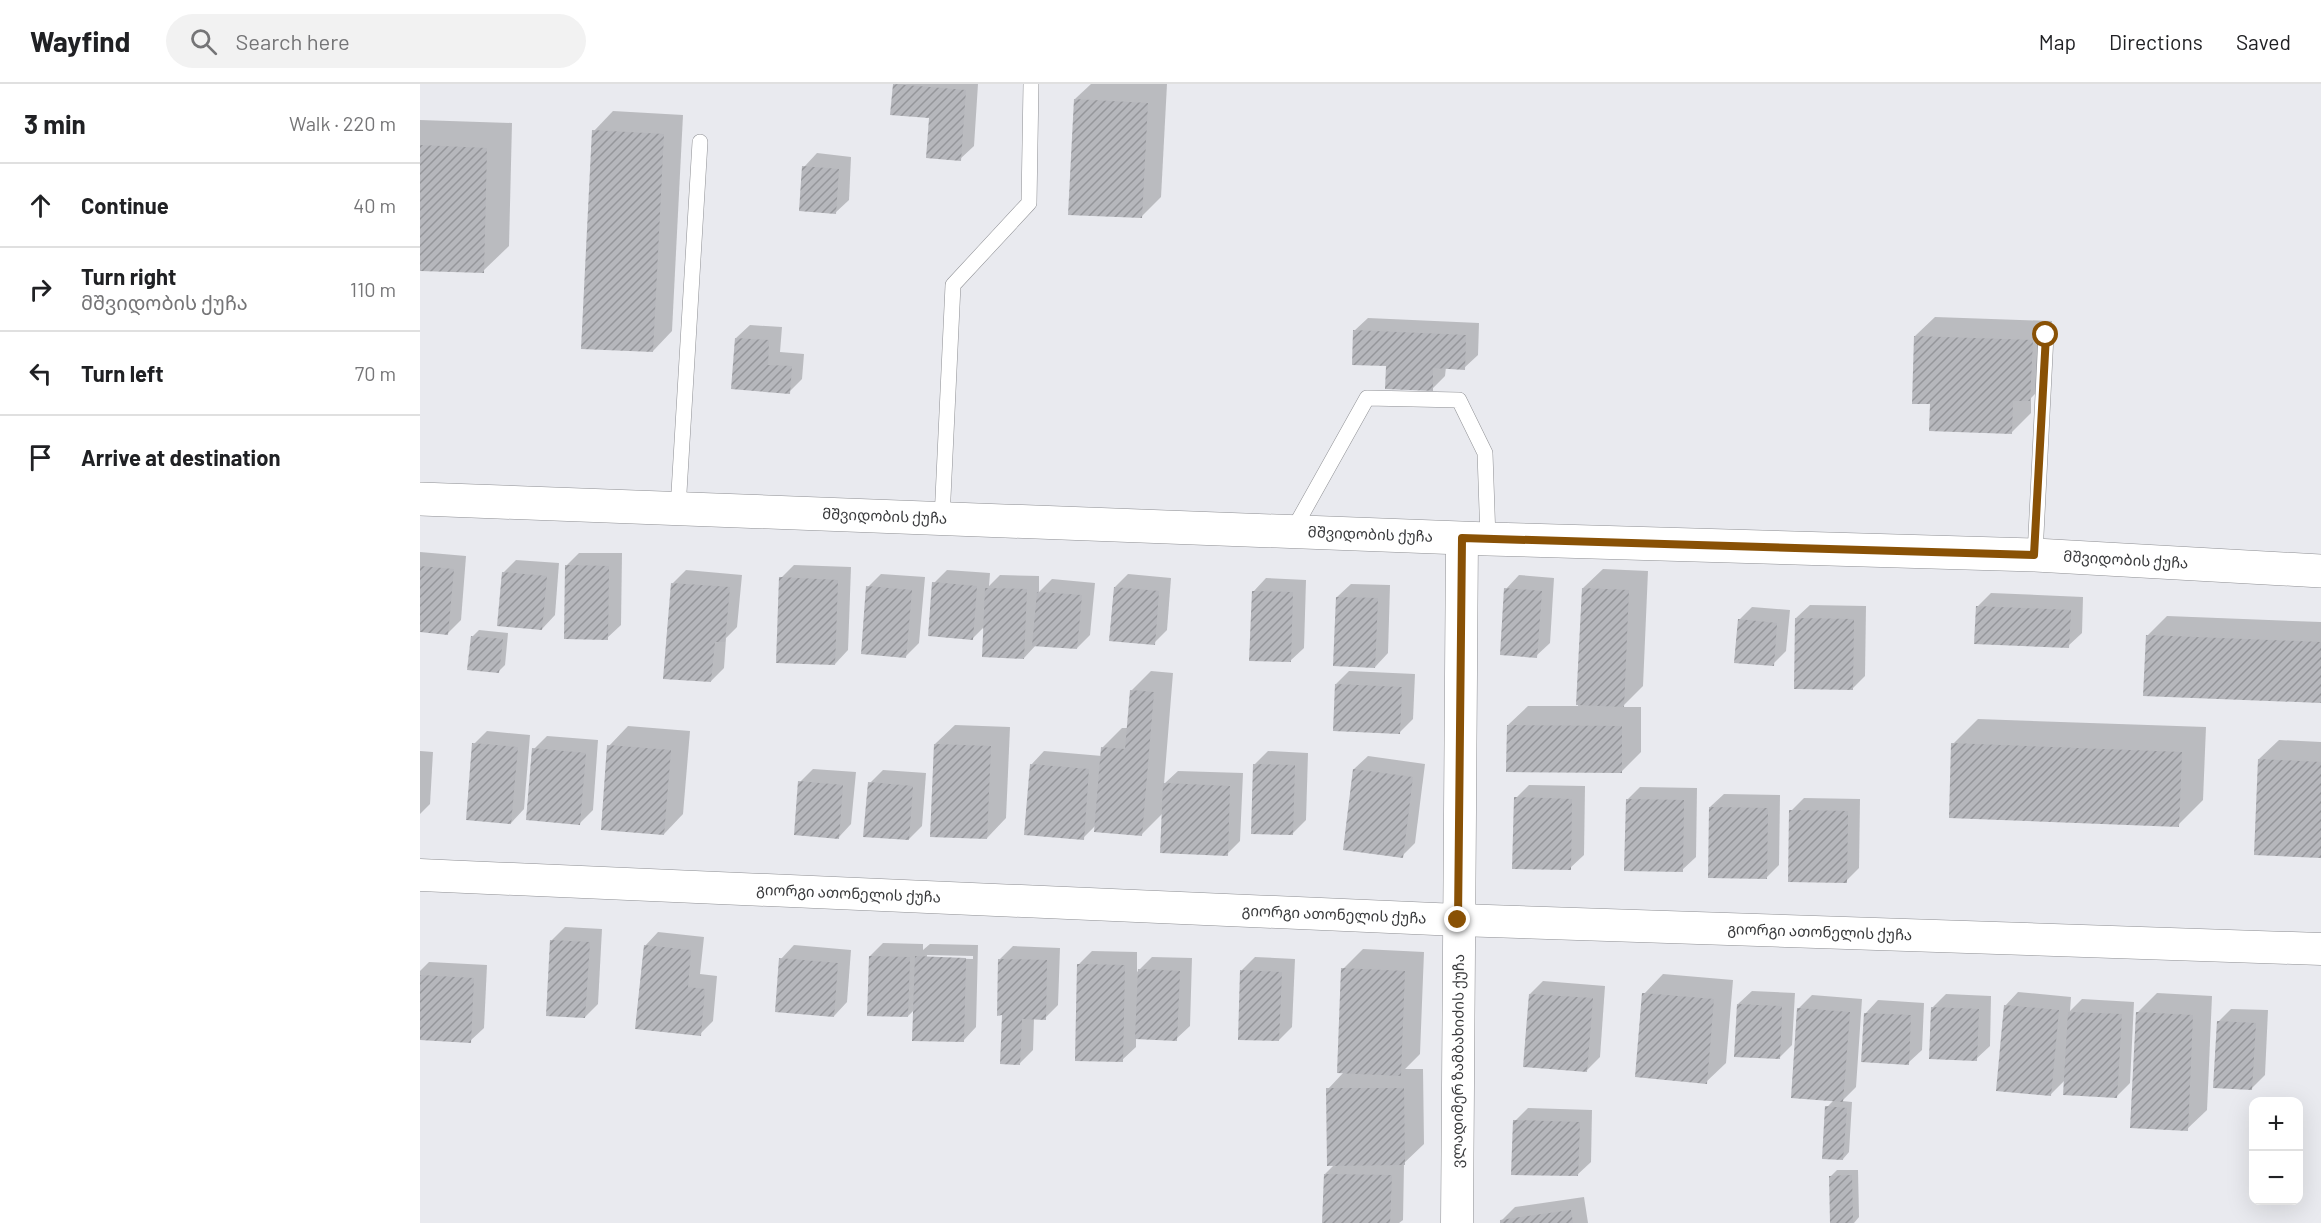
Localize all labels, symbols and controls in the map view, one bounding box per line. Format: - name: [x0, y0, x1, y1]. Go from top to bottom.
- search box: [166, 14, 586, 68]
- text: Wayfind: [30, 24, 130, 58]
- icon: search: [187, 25, 220, 58]
- text: Search here: [235, 28, 350, 54]
- text: Map: [2039, 29, 2076, 54]
- text: Directions: [2109, 29, 2203, 54]
- text: Saved: [2236, 29, 2291, 54]
- text: 3 min: [24, 108, 86, 139]
- text: Walk · 220 m: [289, 111, 396, 135]
- icon: ahead: [24, 189, 57, 222]
- text: Continue: [81, 192, 169, 218]
- text: 40 m: [353, 193, 396, 217]
- text: Turn right: [81, 263, 176, 289]
- icon: right: [24, 273, 57, 306]
- text: 110 m: [350, 277, 396, 301]
- text: მშვიდობის ქუჩა: [81, 290, 248, 314]
- route start: [2032, 321, 2058, 347]
- icon: left: [24, 357, 57, 390]
- text: Turn left: [81, 360, 164, 386]
- text: 70 m: [355, 361, 396, 385]
- icon: arrive: [24, 441, 57, 474]
- text: Arrive at destination: [81, 444, 280, 470]
- street label: მშვიდობის ქუჩა: [822, 504, 948, 527]
- street label: მშვიდობის ქუჩა: [1307, 522, 1433, 545]
- street label: მშვიდობის ქუჩა: [2063, 547, 2189, 572]
- street label: გიორგი ათონელის ქუჩა: [756, 880, 941, 906]
- street label: გიორგი ათონელის ქუჩა: [1241, 901, 1427, 927]
- route end: [1444, 906, 1470, 932]
- street label: გიორგი ათონელის ქუჩა: [1727, 919, 1913, 944]
- street label: ვლადიმერ ზამბახიძის ქუჩა: [1447, 954, 1468, 1168]
- map controls: [2249, 1097, 2303, 1205]
- button: +: [2249, 1097, 2303, 1151]
- button: −: [2249, 1151, 2303, 1205]

